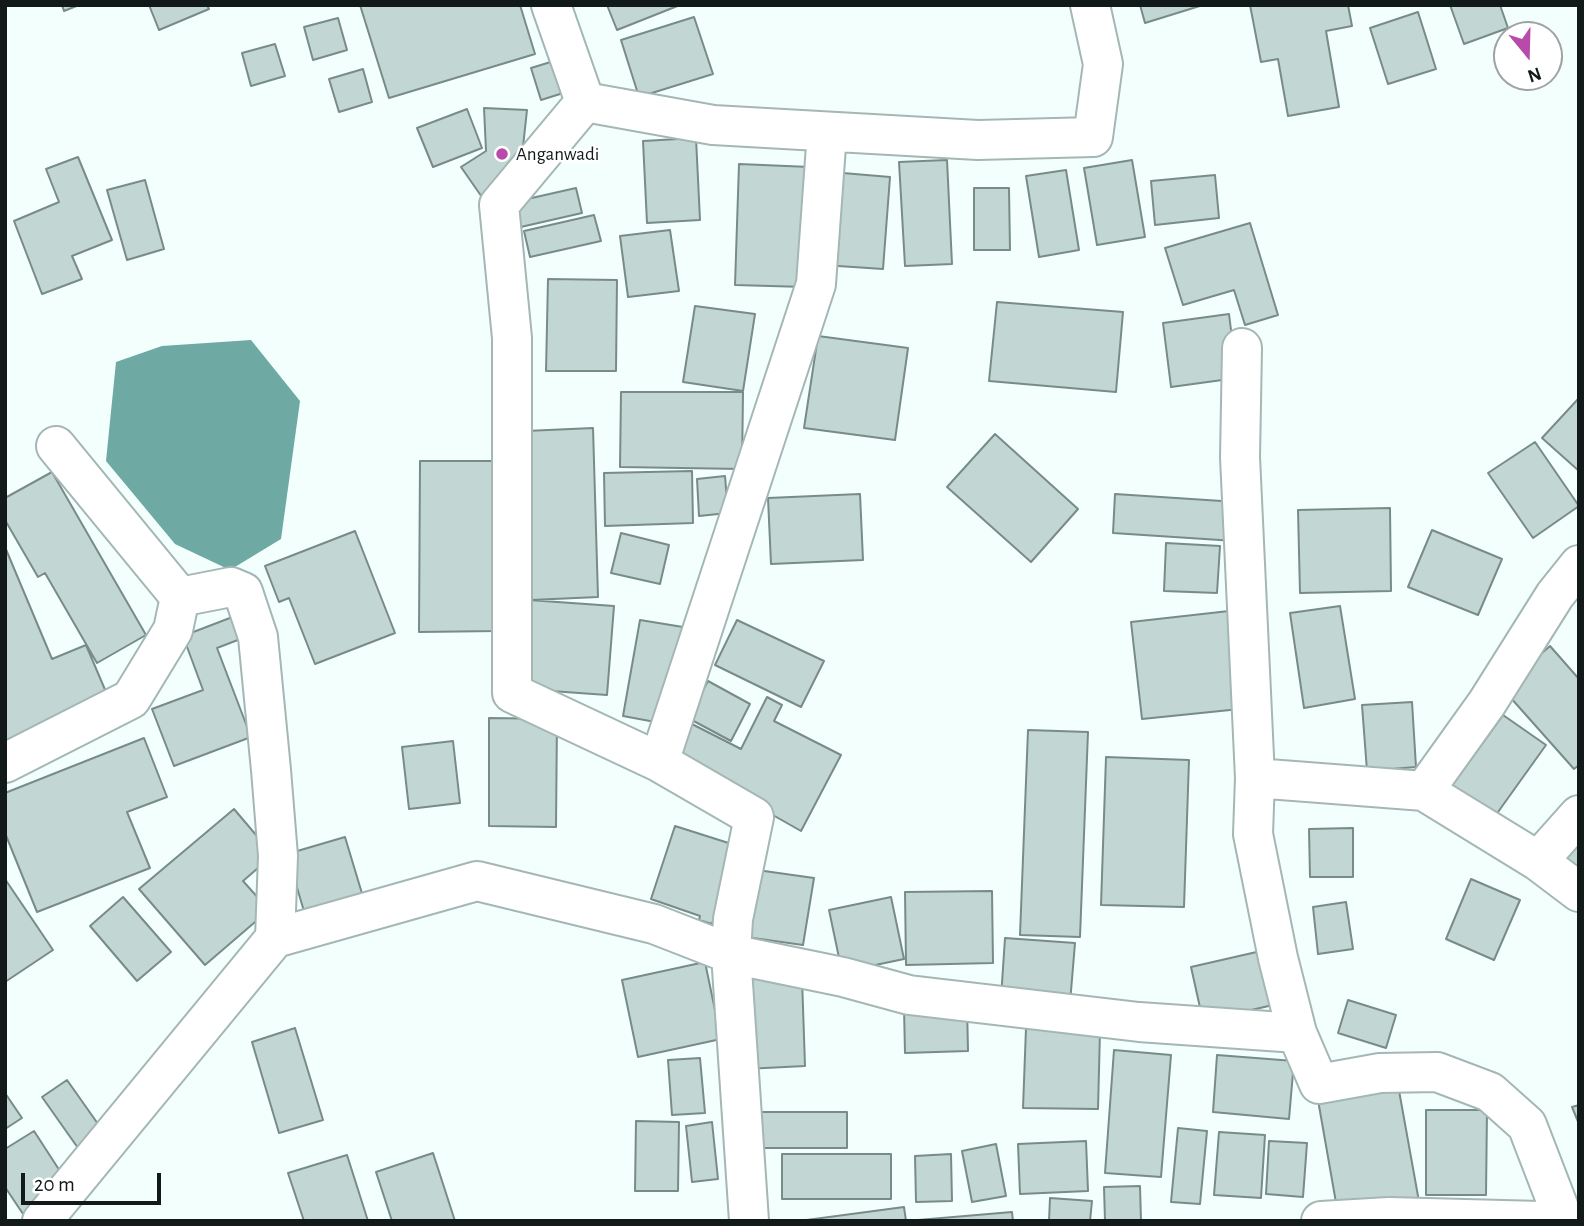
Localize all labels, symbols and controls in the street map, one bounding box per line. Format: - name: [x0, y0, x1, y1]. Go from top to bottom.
- north arrow: [1493, 21, 1563, 91]
- text: N: [1525, 63, 1544, 86]
- place label: Anganwadi: [516, 143, 599, 165]
- marker: Anganwadi: [494, 146, 510, 162]
- scale bar: [24, 1160, 164, 1204]
- text: 20 m: [34, 1174, 75, 1195]

